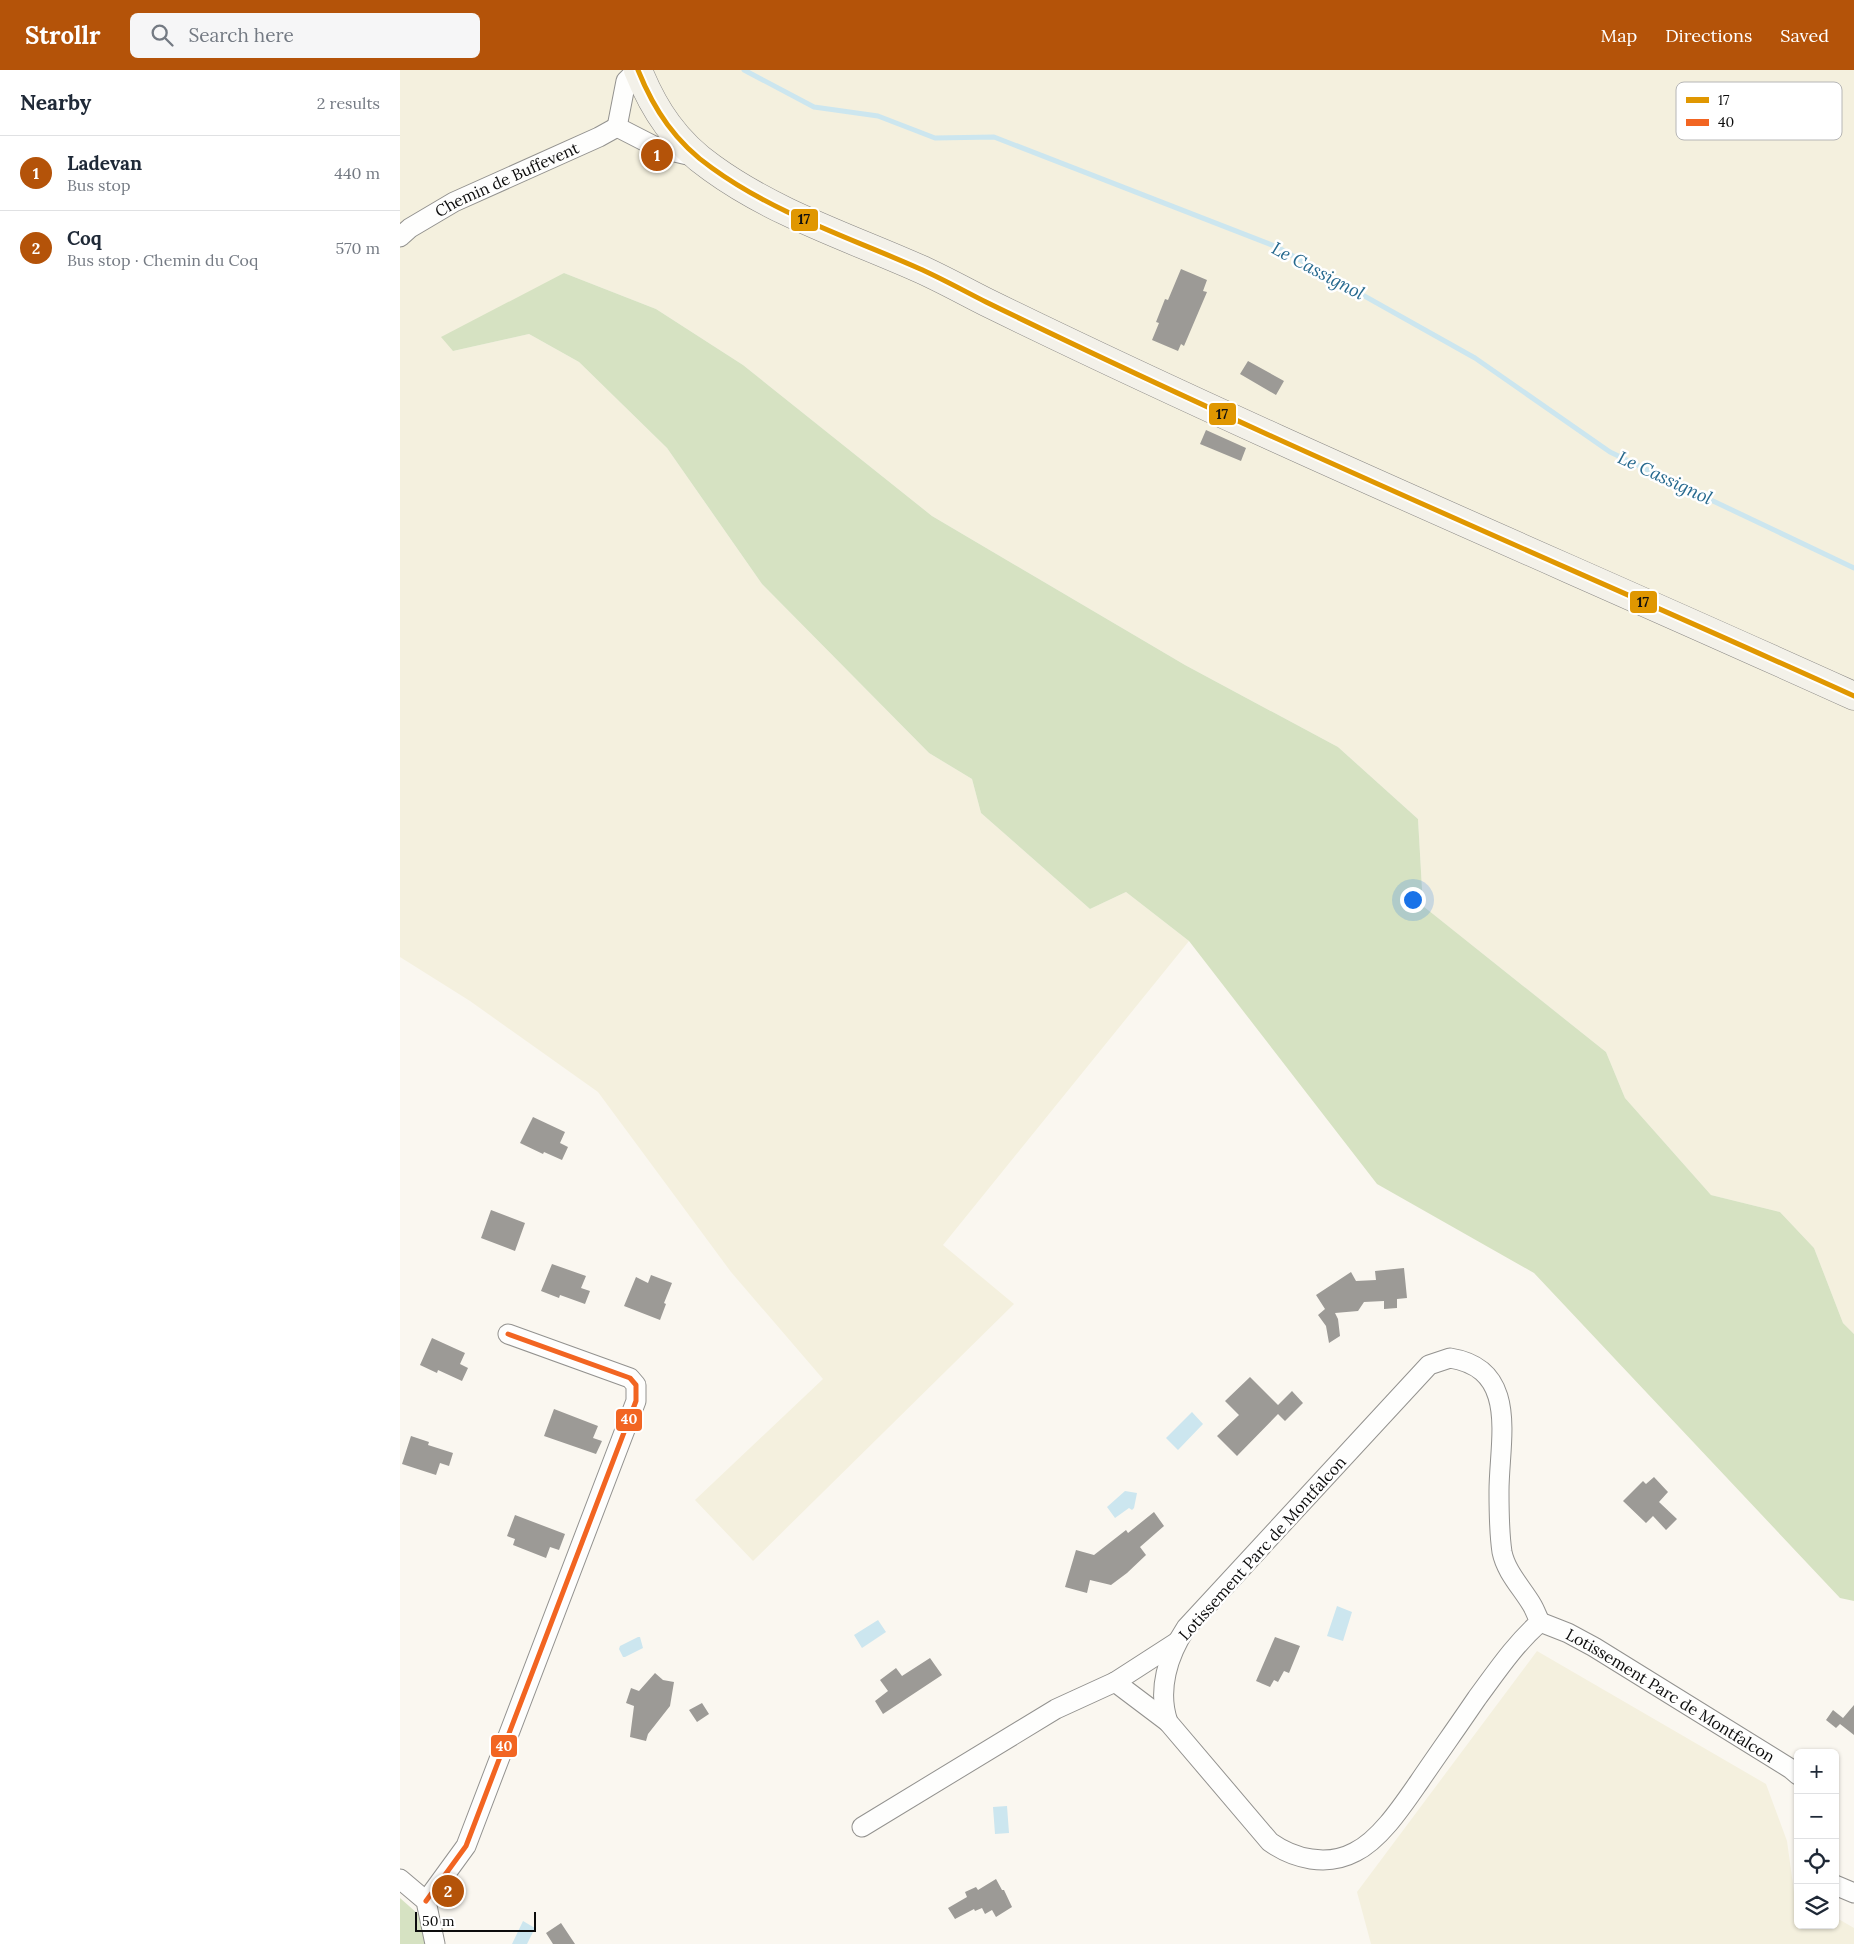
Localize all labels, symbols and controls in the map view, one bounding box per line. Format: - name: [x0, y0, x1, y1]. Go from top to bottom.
- search box: [130, 13, 480, 58]
- text: Strollr: [25, 20, 100, 51]
- icon: search: [148, 21, 176, 49]
- text: Search here: [188, 23, 294, 47]
- text: Map: [1601, 24, 1637, 47]
- text: Directions: [1665, 24, 1752, 47]
- text: Saved: [1780, 24, 1829, 47]
- legend: [1676, 82, 1842, 140]
- text: Nearby: [20, 89, 91, 116]
- text: 17: [1718, 91, 1730, 109]
- text: 2 results: [317, 93, 380, 113]
- text: 40: [1718, 113, 1734, 131]
- pin: 1: [641, 136, 673, 174]
- street label: Chemin de Buffevent: [431, 137, 582, 221]
- text: Ladevan: [67, 151, 142, 175]
- text: 1: [33, 163, 39, 183]
- text: 440 m: [334, 163, 380, 183]
- text: Bus stop: [67, 175, 131, 195]
- line badge: 17: [790, 208, 819, 232]
- text: 17: [798, 210, 811, 228]
- text: Coq: [67, 226, 102, 250]
- water label: Le Cassignol: [1268, 236, 1369, 305]
- text: 2: [32, 238, 40, 258]
- text: 570 m: [335, 238, 380, 258]
- text: Bus stop · Chemin du Coq: [67, 250, 258, 270]
- line badge: 17: [1208, 402, 1237, 426]
- text: 17: [1216, 405, 1229, 423]
- water label: Le Cassignol: [1614, 446, 1716, 510]
- line badge: 17: [1629, 590, 1658, 614]
- text: 17: [1637, 593, 1650, 611]
- your location: [1400, 887, 1426, 913]
- line badge: 40: [615, 1408, 643, 1432]
- text: 40: [621, 1410, 637, 1428]
- street label: Lotissement Parc de Montfalcon: [1174, 1452, 1350, 1644]
- street label: Lotissement Parc de Montfalcon: [1563, 1624, 1779, 1767]
- line badge: 40: [490, 1734, 518, 1758]
- text: 40: [496, 1737, 512, 1755]
- map controls: [1794, 1749, 1839, 1929]
- button: +: [1794, 1749, 1839, 1794]
- button: −: [1794, 1794, 1839, 1839]
- button: locate: [1794, 1839, 1839, 1884]
- pin: 2: [432, 1872, 464, 1910]
- button: layers: [1794, 1884, 1839, 1929]
- scale bar: [415, 1909, 536, 1932]
- text: 50 m: [422, 1912, 455, 1930]

